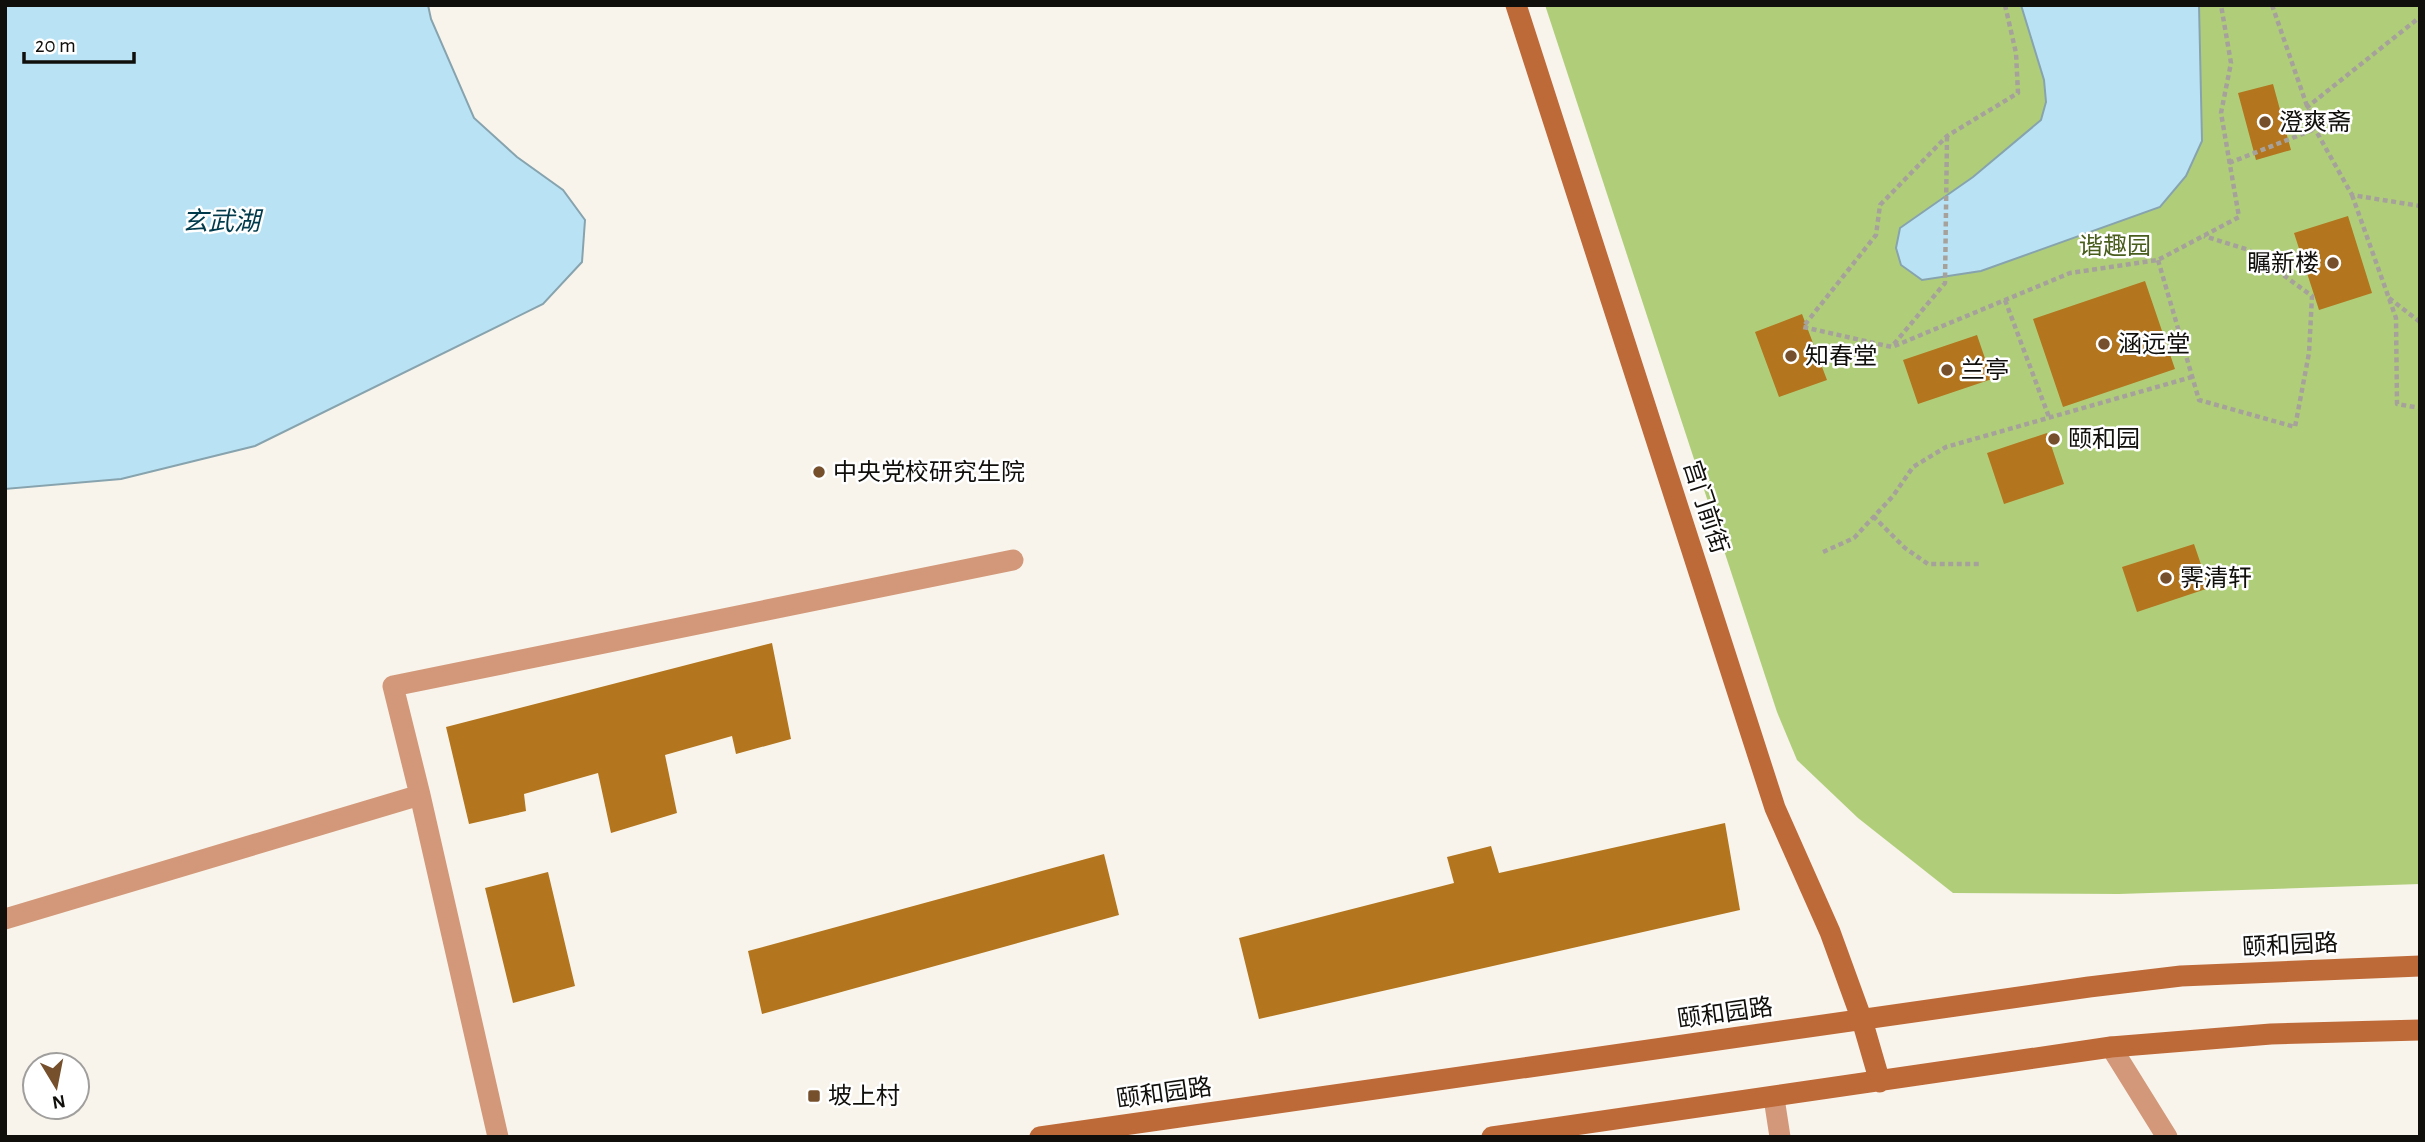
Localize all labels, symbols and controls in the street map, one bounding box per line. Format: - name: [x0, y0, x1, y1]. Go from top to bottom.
- scale bar: [24, 21, 135, 65]
- text: 20 m: [35, 35, 76, 56]
- place label: 澄爽斋: [2279, 109, 2351, 135]
- marker: 澄爽斋: [2257, 114, 2273, 130]
- water label: 玄武湖: [182, 208, 264, 235]
- park label: 谐趣园: [2079, 233, 2151, 259]
- place label: 瞩新楼: [2247, 250, 2319, 276]
- marker: 瞩新楼: [2325, 255, 2341, 271]
- place label: 涵远堂: [2118, 332, 2190, 357]
- marker: 涵远堂: [2096, 336, 2112, 352]
- place label: 知春堂: [1805, 343, 1877, 369]
- marker: 知春堂: [1783, 348, 1799, 364]
- place label: 兰亭: [1961, 357, 2009, 383]
- marker: 兰亭: [1939, 362, 1955, 378]
- place label: 颐和园: [2068, 427, 2140, 452]
- marker: 颐和园: [2046, 431, 2062, 447]
- street label: 宫门前街: [1679, 457, 1733, 557]
- place label: 中央党校研究生院: [833, 459, 1025, 485]
- marker: 中央党校研究生院: [811, 464, 827, 480]
- place label: 霁清轩: [2180, 565, 2252, 591]
- marker: 霁清轩: [2158, 570, 2174, 586]
- street label: 颐和园路: [2241, 930, 2339, 960]
- street label: 颐和园路: [1676, 993, 1774, 1033]
- north arrow: [21, 1051, 91, 1121]
- street label: 颐和园路: [1115, 1073, 1213, 1113]
- place label: 坡上村: [828, 1083, 900, 1109]
- marker: 坡上村: [806, 1088, 822, 1104]
- text: N: [51, 1091, 67, 1112]

